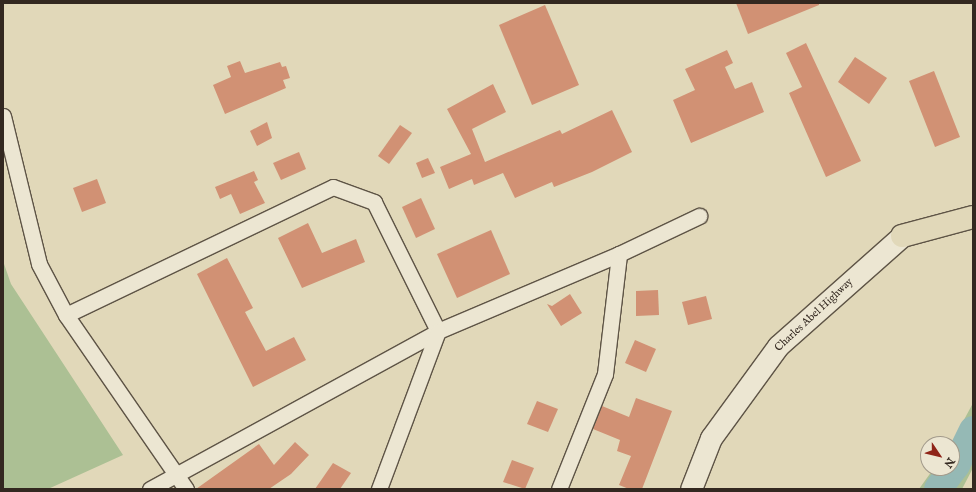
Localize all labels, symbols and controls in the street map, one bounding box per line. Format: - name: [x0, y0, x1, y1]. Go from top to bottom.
- street label: Charles Abel Highway: [772, 275, 856, 355]
- north arrow: [920, 436, 960, 476]
- text: N: [941, 454, 957, 470]

